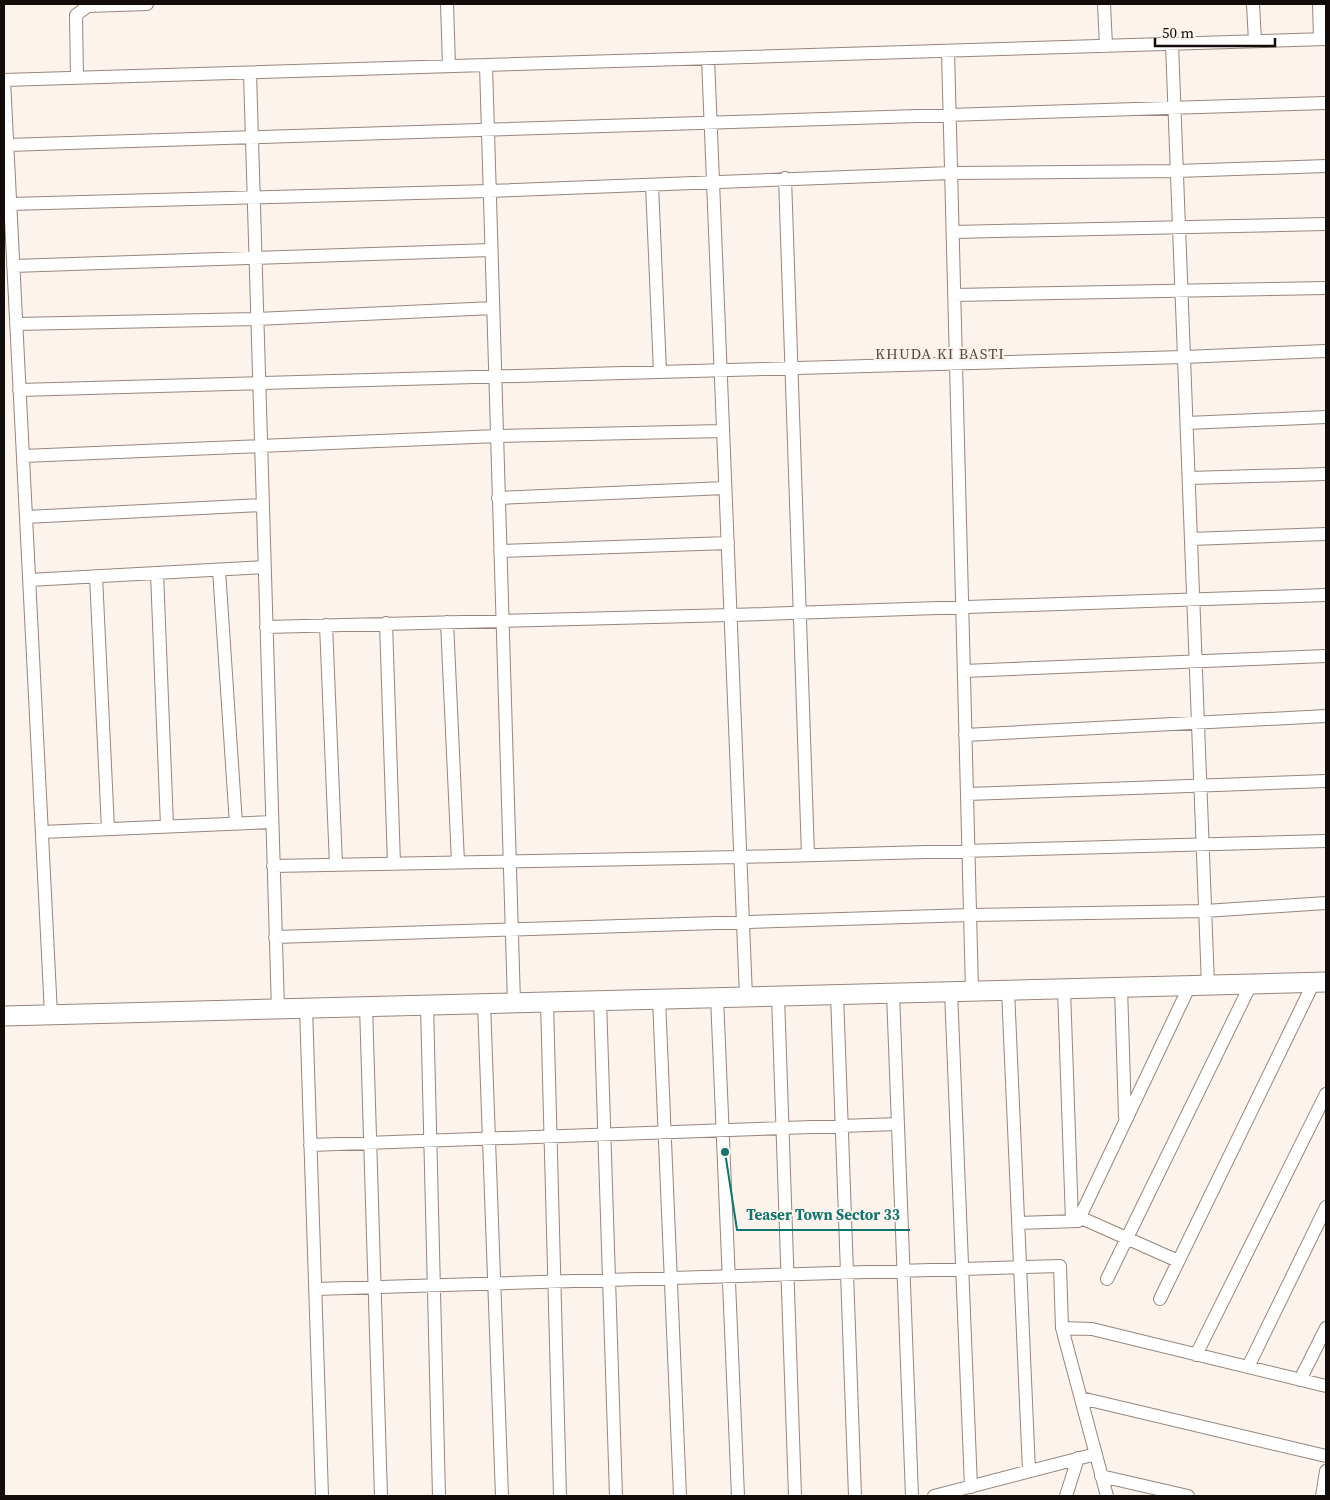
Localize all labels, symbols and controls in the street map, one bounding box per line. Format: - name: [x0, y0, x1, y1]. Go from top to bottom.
- scale bar: [1155, 15, 1275, 47]
- text: 50 m: [1162, 22, 1194, 43]
- district label: KHUDA KI BASTI: [875, 343, 1005, 364]
- callout: Teaser Town Sector 33: [737, 1200, 910, 1230]
- text: Teaser Town Sector 33: [746, 1204, 900, 1225]

